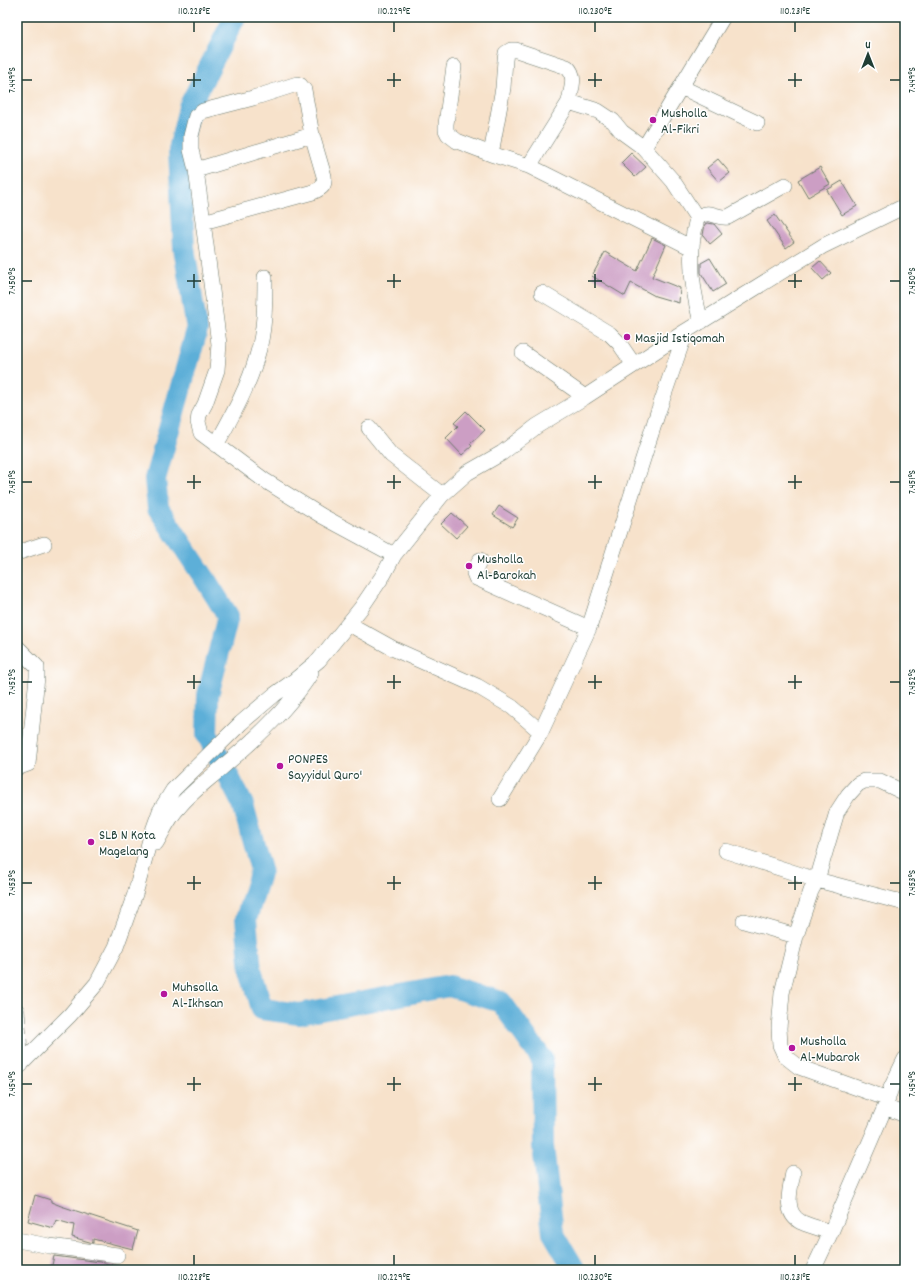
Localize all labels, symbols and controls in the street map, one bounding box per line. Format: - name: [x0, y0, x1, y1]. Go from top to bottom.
- text: 110.228°E: [178, 5, 210, 19]
- text: 110.229°E: [378, 5, 411, 19]
- text: 110.230°E: [578, 5, 612, 19]
- text: 110.231°E: [780, 5, 811, 19]
- north arrow: [848, 34, 888, 74]
- text: U: [865, 38, 871, 54]
- text: 7.449°S: [6, 67, 20, 93]
- text: 7.449°S: [906, 67, 920, 93]
- place label: Musholla Al-Fikri: [661, 104, 707, 140]
- marker: Musholla Al-Fikri: [648, 115, 658, 125]
- text: 7.450°S: [6, 267, 20, 295]
- text: 7.450°S: [906, 267, 920, 295]
- place label: Masjid Istiqomah: [635, 329, 725, 349]
- marker: Masjid Istiqomah: [622, 332, 632, 342]
- text: 7.451°S: [6, 470, 20, 494]
- text: 7.451°S: [906, 470, 920, 494]
- place label: Musholla Al-Barokah: [477, 550, 536, 586]
- marker: Musholla Al-Barokah: [464, 561, 474, 571]
- text: 7.452°S: [6, 669, 20, 695]
- text: 7.452°S: [906, 669, 920, 695]
- place label: PONPES Sayyidul Quro': [288, 750, 362, 786]
- marker: PONPES Sayyidul Quro': [275, 761, 285, 771]
- place label: SLB N Kota Magelang: [99, 826, 156, 862]
- marker: SLB N Kota Magelang: [86, 837, 96, 847]
- text: 7.453°S: [6, 870, 20, 896]
- text: 7.453°S: [906, 870, 920, 896]
- place label: Muhsolla Al-Ikhsan: [172, 978, 223, 1014]
- marker: Muhsolla Al-Ikhsan: [159, 989, 169, 999]
- place label: Musholla Al-Mubarok: [800, 1032, 860, 1068]
- marker: Musholla Al-Mubarok: [787, 1043, 797, 1053]
- text: 7.454°S: [6, 1071, 20, 1097]
- text: 7.454°S: [906, 1071, 920, 1097]
- text: 110.228°E: [178, 1271, 210, 1285]
- text: 110.229°E: [378, 1271, 411, 1285]
- text: 110.230°E: [578, 1271, 612, 1285]
- text: 110.231°E: [780, 1271, 811, 1285]

